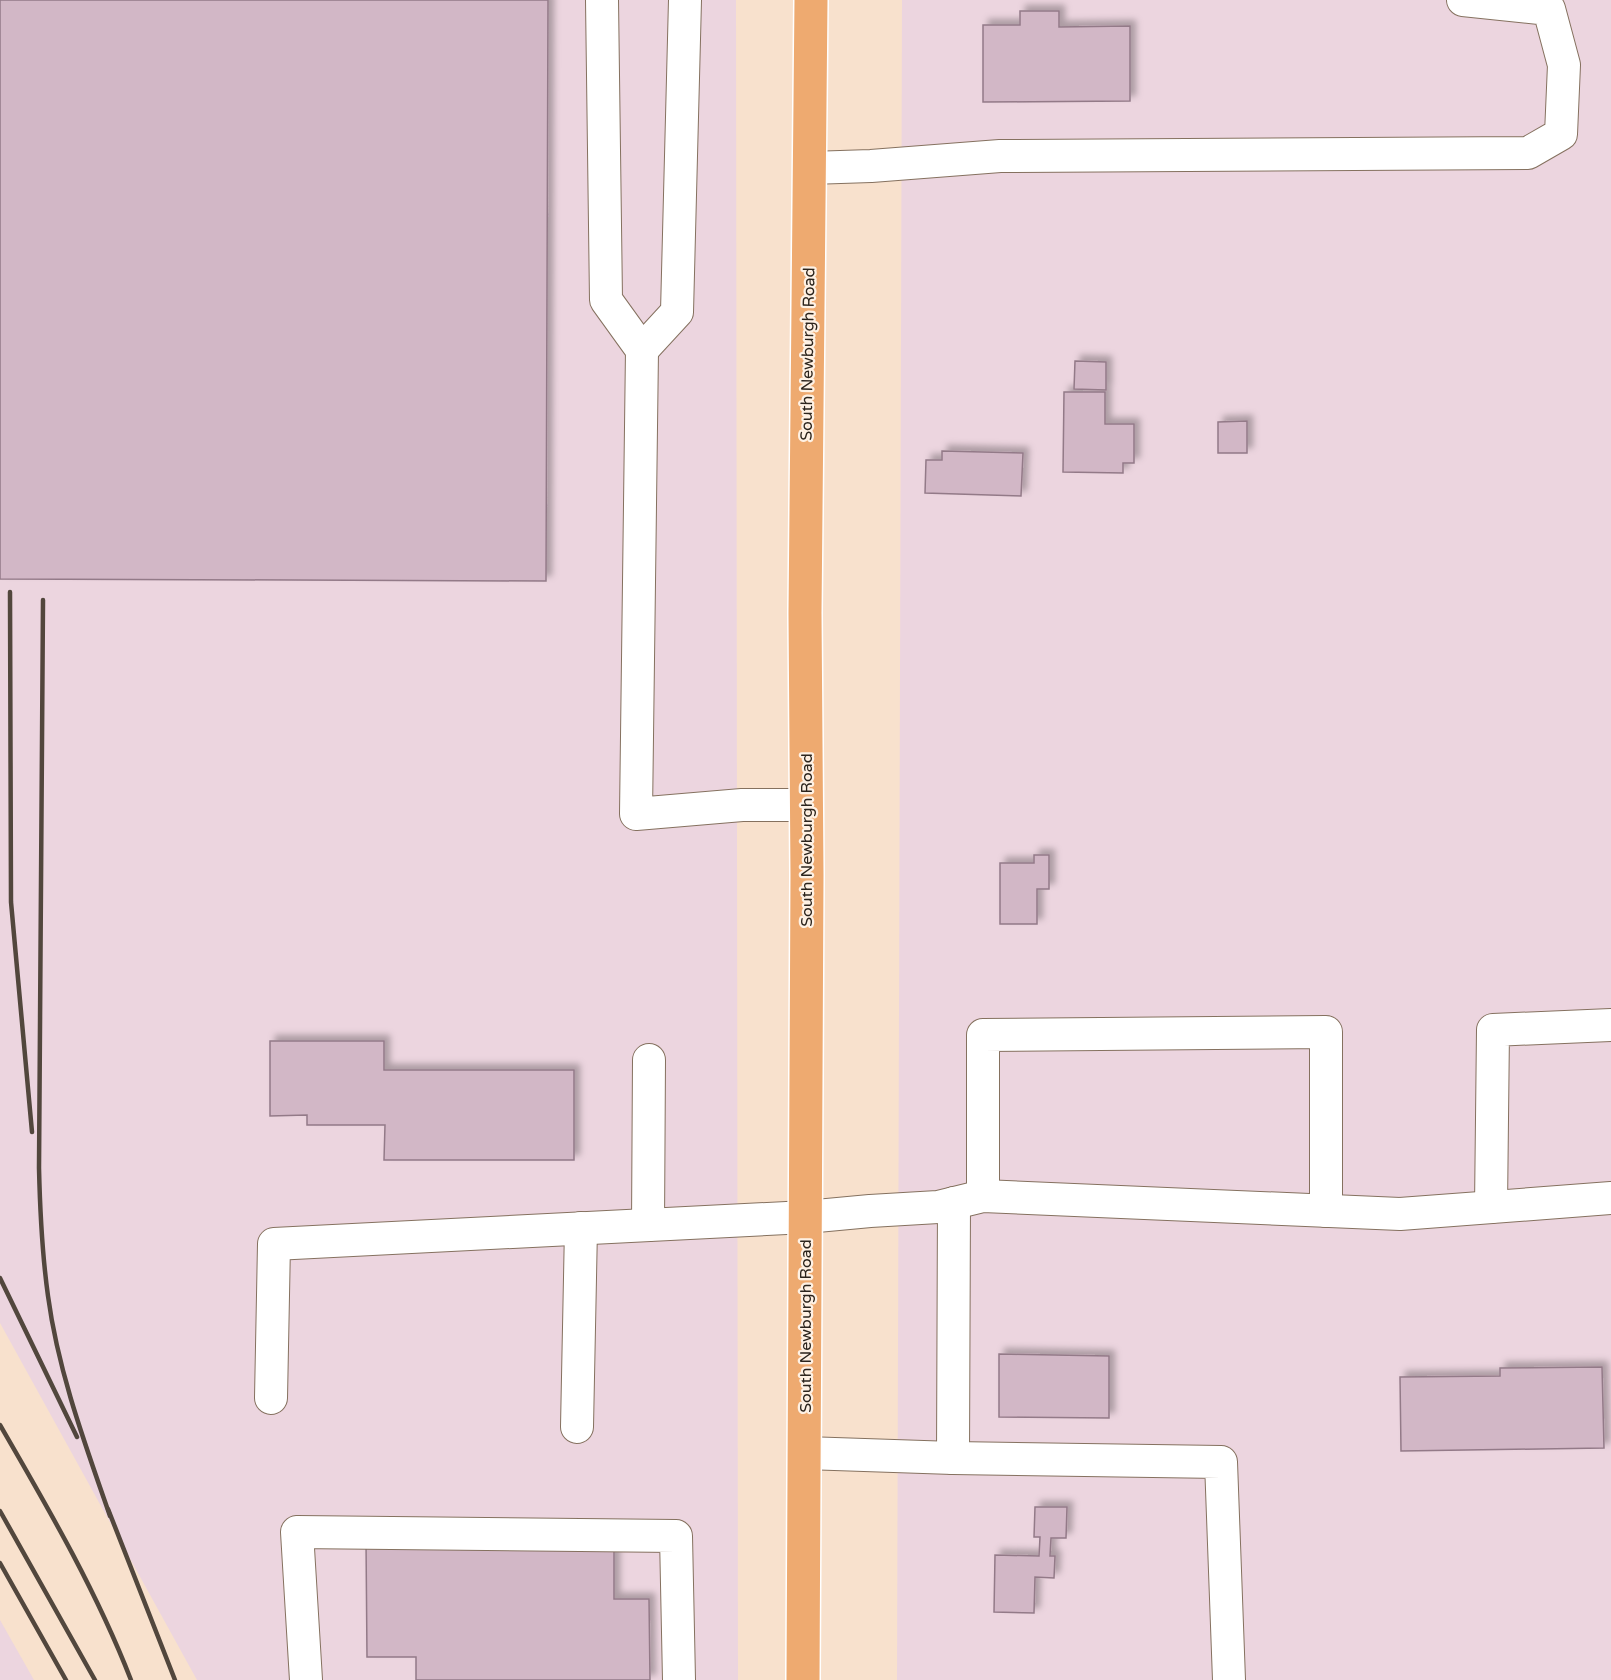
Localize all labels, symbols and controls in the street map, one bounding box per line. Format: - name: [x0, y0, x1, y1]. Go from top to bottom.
- street label: South Newburgh Road: [796, 267, 820, 441]
- street label: South Newburgh Road: [797, 753, 817, 927]
- street label: South Newburgh Road: [796, 1239, 816, 1413]

